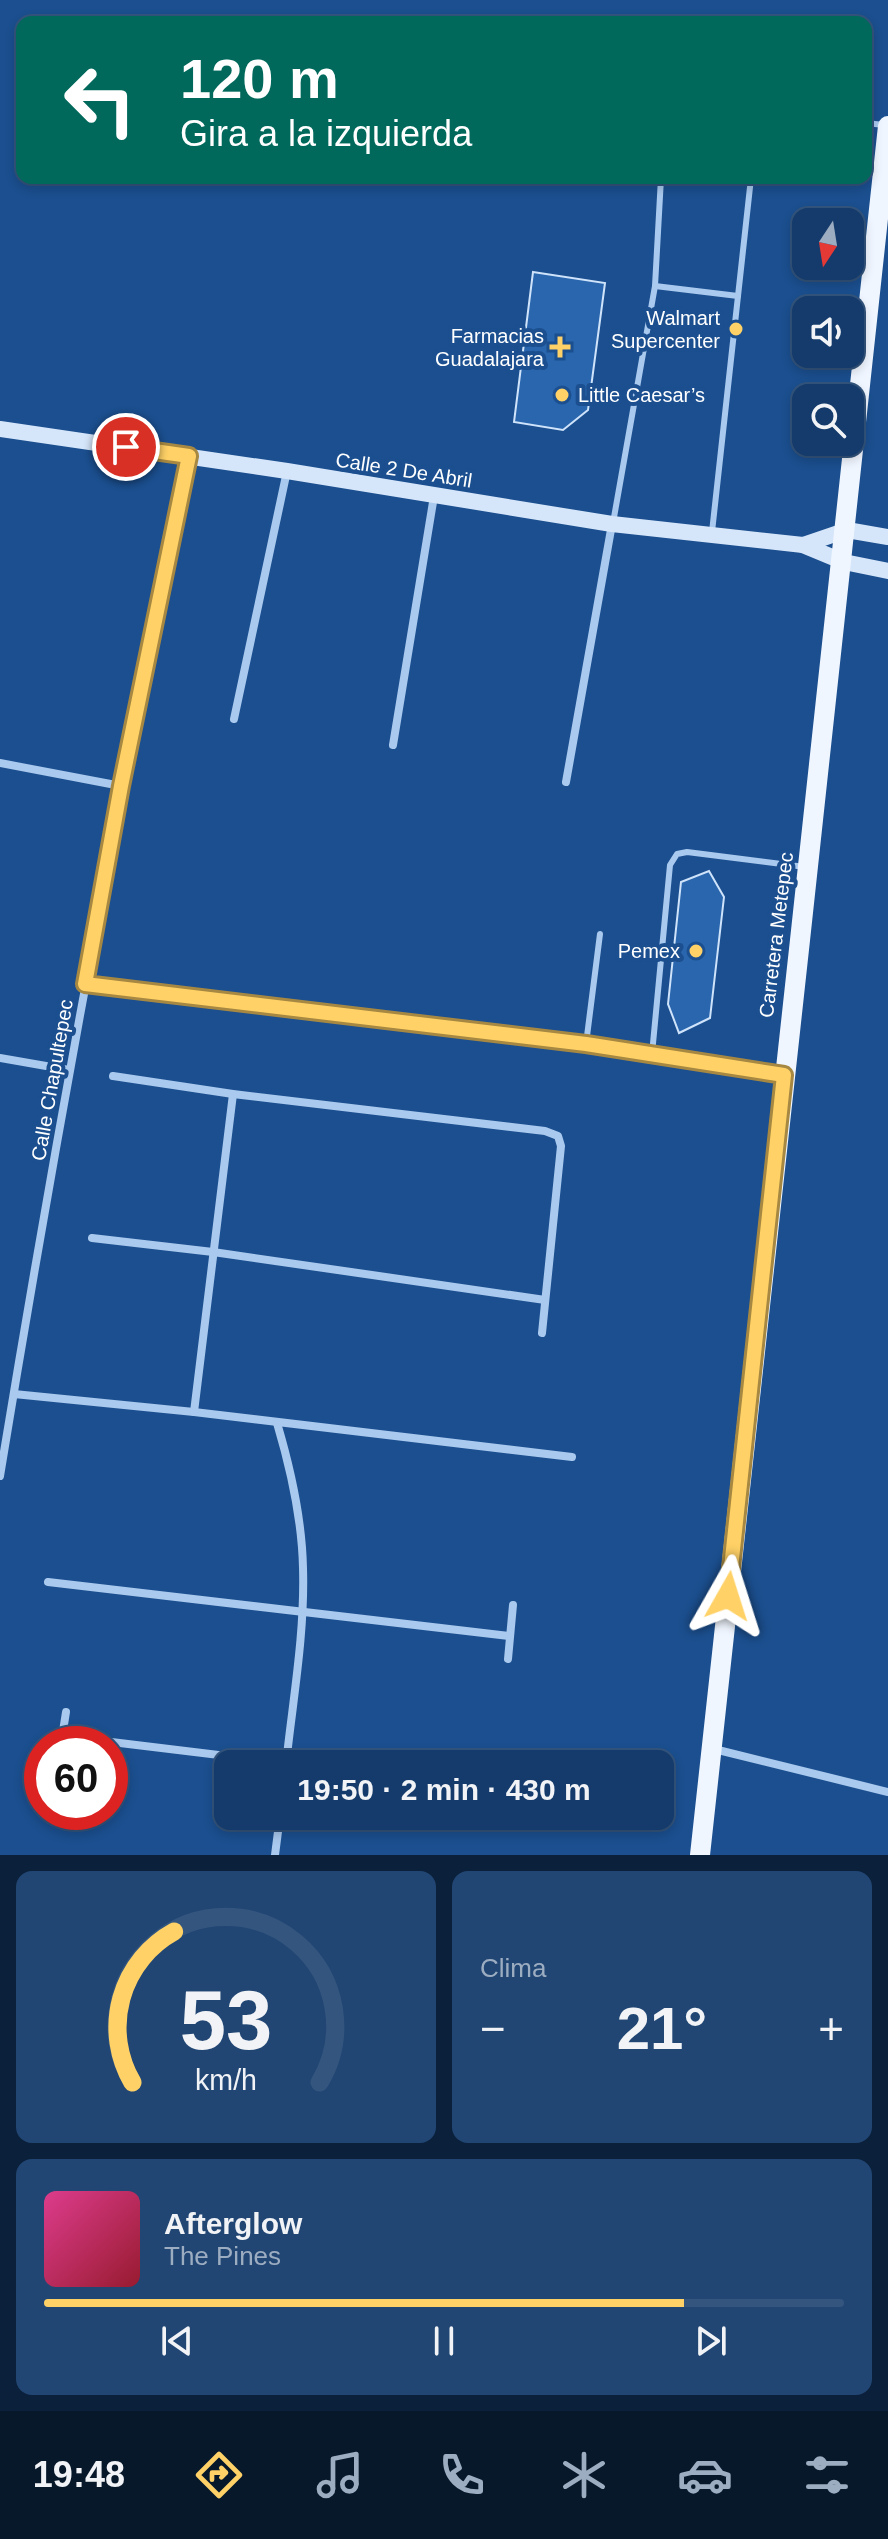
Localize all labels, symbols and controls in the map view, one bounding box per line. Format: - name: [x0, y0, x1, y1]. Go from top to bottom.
- text: 120 m: [180, 47, 339, 110]
- icon: left: [48, 48, 152, 152]
- text: Gira a la izquierda: [180, 113, 472, 154]
- north arrow: [792, 208, 864, 280]
- map controls: [792, 208, 864, 456]
- button: sound: [792, 296, 864, 368]
- place label: Walmart Supercenter: [611, 307, 720, 352]
- marker: Walmart Supercenter: [727, 320, 745, 338]
- place label: Farmacias Guadalajara: [435, 325, 545, 370]
- marker: Farmacias Guadalajara: [551, 338, 569, 356]
- place label: Little Caesar’s: [578, 384, 705, 406]
- button: search: [792, 384, 864, 456]
- marker: Little Caesar’s: [553, 386, 571, 404]
- pin: [92, 413, 160, 481]
- icon: arrive: [104, 425, 148, 469]
- street label: Calle 2 De Abril: [334, 448, 474, 492]
- street label: Carretera Metepec: [755, 851, 797, 1019]
- place label: Pemex: [618, 940, 680, 962]
- marker: Pemex: [687, 942, 705, 960]
- street label: Calle Chapultepec: [27, 998, 77, 1162]
- position arrow: [686, 1554, 770, 1638]
- speed limit sign: 60: [24, 1726, 128, 1830]
- text: 19:50 · 2 min · 430 m: [297, 1773, 591, 1806]
- text: Clima: [480, 1953, 546, 1983]
- text: 53: [180, 1974, 272, 2067]
- text: 21°: [617, 1995, 707, 2062]
- text: −: [480, 2004, 506, 2053]
- text: +: [818, 2004, 844, 2053]
- text: km/h: [195, 2064, 257, 2096]
- text: Afterglow: [164, 2207, 302, 2240]
- text: The Pines: [164, 2241, 281, 2271]
- icon: previous: [155, 2319, 199, 2363]
- icon: pause: [422, 2319, 466, 2363]
- icon: next: [689, 2319, 733, 2363]
- icon: directions: [191, 2447, 247, 2503]
- icon: music: [312, 2447, 368, 2503]
- icon: phone: [434, 2447, 490, 2503]
- icon: climate: [556, 2447, 612, 2503]
- icon: car: [677, 2447, 733, 2503]
- icon: filters: [799, 2447, 855, 2503]
- text: 19:48: [33, 2454, 125, 2495]

